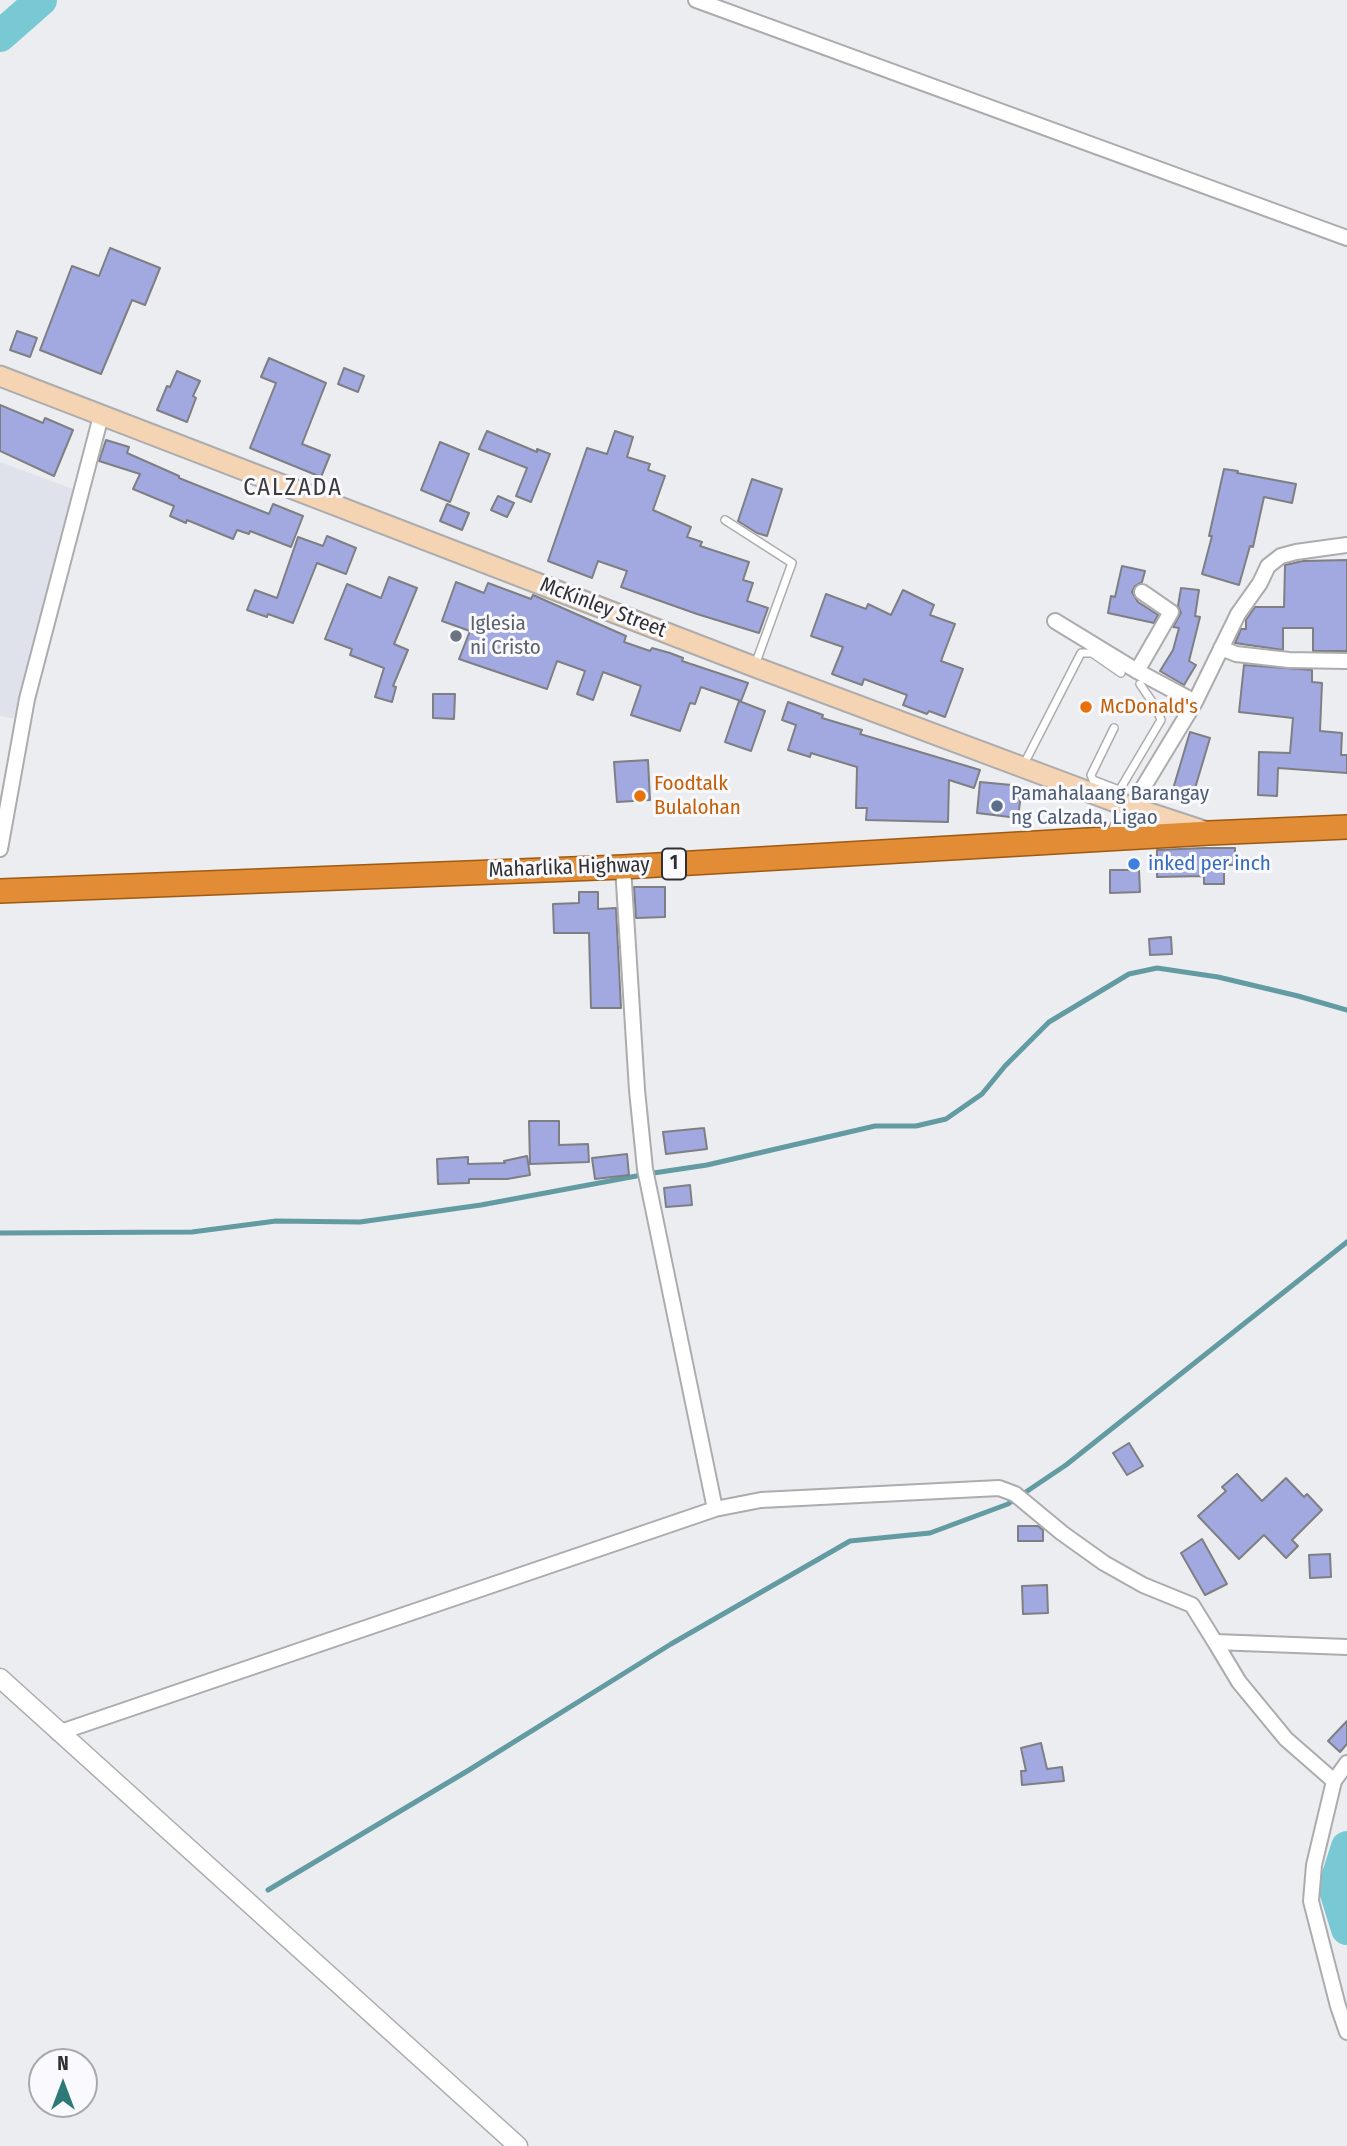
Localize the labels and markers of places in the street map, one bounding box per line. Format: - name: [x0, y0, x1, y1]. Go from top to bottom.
- place label: Iglesia ni Cristo: [470, 611, 541, 661]
- marker: Iglesia ni Cristo: [448, 628, 464, 644]
- place label: McDonald's: [1100, 694, 1198, 720]
- marker: McDonald's: [1078, 699, 1094, 715]
- place label: Foodtalk Bulalohan: [654, 771, 741, 821]
- place label: Pamahalaang Barangay ng Calzada, Ligao: [1011, 781, 1209, 831]
- marker: Foodtalk Bulalohan: [632, 788, 648, 804]
- marker: Pamahalaang Barangay ng Calzada, Ligao: [989, 798, 1005, 814]
- place label: inked per inch: [1148, 851, 1271, 877]
- marker: inked per inch: [1126, 856, 1142, 872]

